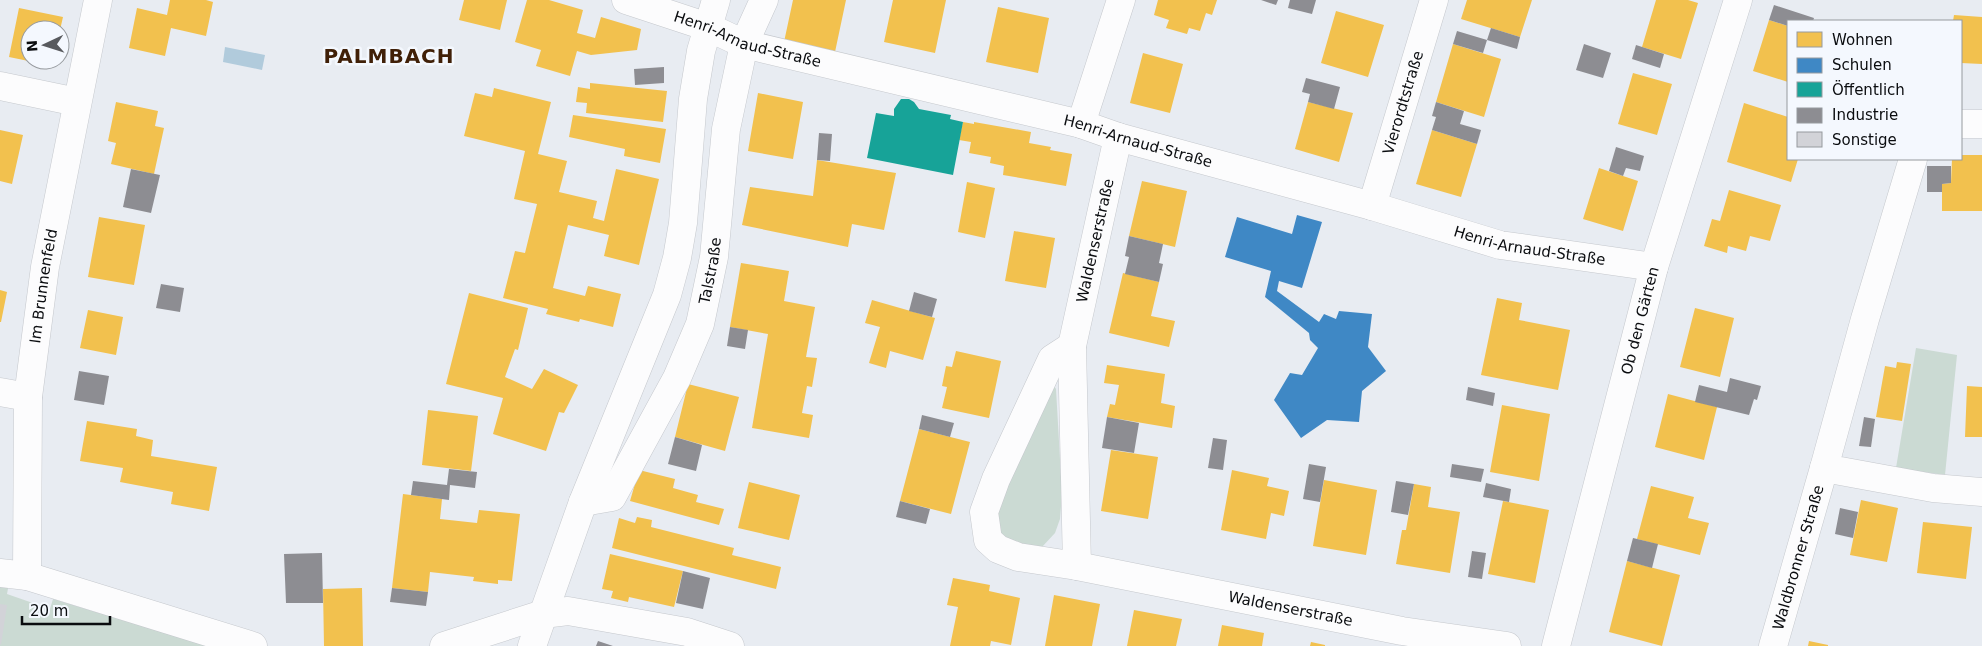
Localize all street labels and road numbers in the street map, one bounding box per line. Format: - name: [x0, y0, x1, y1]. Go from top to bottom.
- street label: Henri-Arnaud-Straße: [671, 7, 823, 71]
- street label: Vierordtstraße: [1379, 49, 1427, 157]
- street label: Henri-Arnaud-Straße: [1062, 111, 1214, 171]
- street label: Waldenserstraße: [1073, 177, 1118, 304]
- street label: Henri-Arnaud-Straße: [1452, 222, 1607, 269]
- street label: Im Brunnenfeld: [26, 227, 61, 345]
- street label: Talstraße: [695, 236, 725, 307]
- street label: Ob den Gärten: [1618, 265, 1663, 377]
- street label: Waldbronner Straße: [1769, 483, 1828, 632]
- street label: Waldenserstraße: [1227, 587, 1354, 630]

